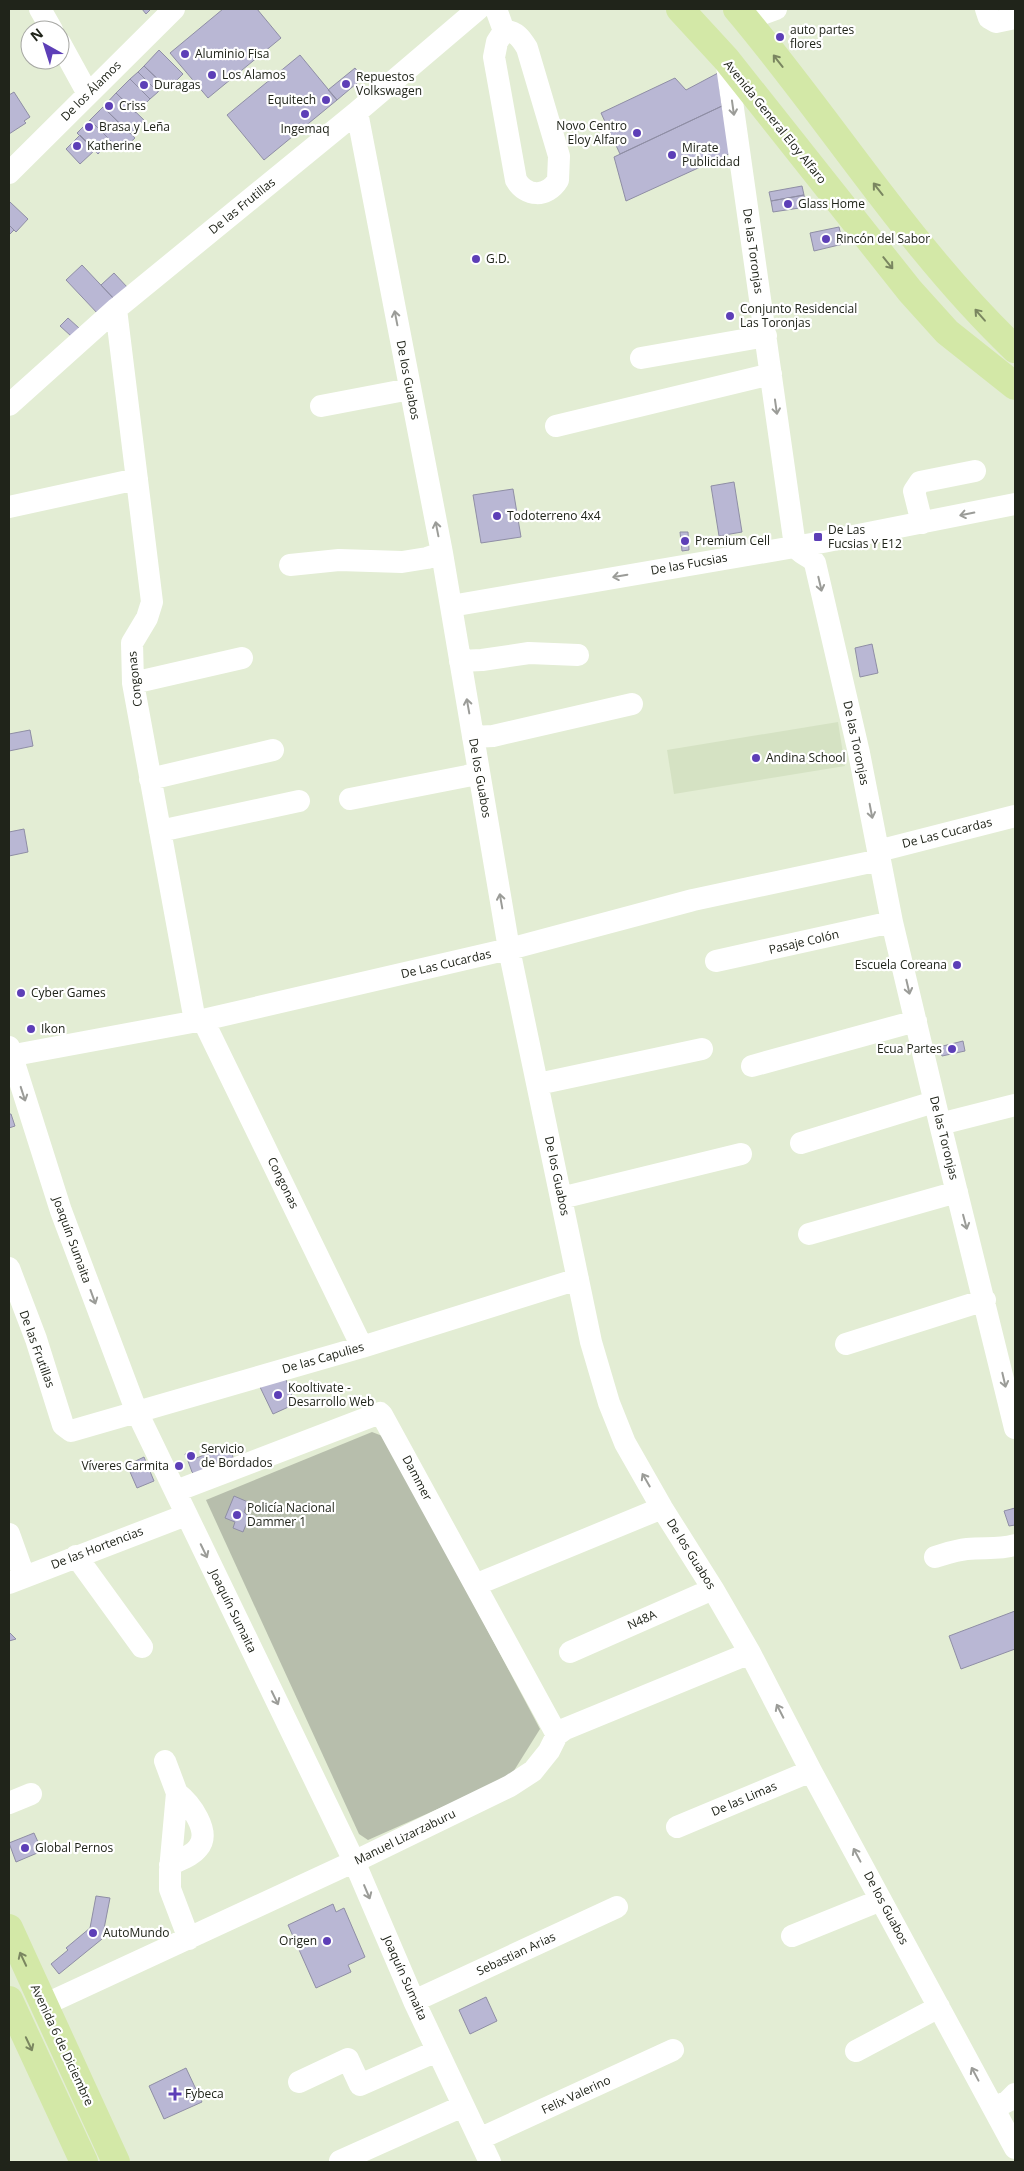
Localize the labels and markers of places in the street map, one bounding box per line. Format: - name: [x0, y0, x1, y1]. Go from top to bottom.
- place label: auto partes flores: [790, 21, 855, 52]
- marker: auto partes flores: [774, 31, 786, 43]
- place label: Aluminio Fisa: [195, 45, 269, 62]
- marker: Aluminio Fisa: [179, 48, 191, 60]
- place label: Los Alamos: [222, 66, 286, 83]
- place label: Repuestos Volkswagen: [356, 68, 422, 99]
- marker: Los Alamos: [206, 69, 218, 81]
- place label: Duragas: [154, 76, 201, 93]
- marker: Repuestos Volkswagen: [340, 78, 352, 90]
- marker: Duragas: [138, 79, 150, 91]
- place label: Equitech: [267, 91, 316, 108]
- marker: Equitech: [320, 94, 332, 106]
- place label: Criss: [119, 97, 146, 114]
- marker: Criss: [103, 100, 115, 112]
- marker: Ingemaq: [299, 108, 311, 120]
- place label: Novo Centro Eloy Alfaro: [556, 117, 627, 148]
- place label: Brasa y Leña: [99, 118, 170, 135]
- place label: Ingemaq: [280, 120, 330, 137]
- marker: Brasa y Leña: [83, 121, 95, 133]
- marker: Novo Centro Eloy Alfaro: [631, 127, 643, 139]
- place label: Katherine: [87, 137, 142, 154]
- place label: Mirate Publicidad: [682, 139, 740, 170]
- marker: Katherine: [71, 140, 83, 152]
- marker: Mirate Publicidad: [666, 149, 678, 161]
- place label: Glass Home: [798, 195, 865, 212]
- marker: Glass Home: [782, 198, 794, 210]
- place label: Rincón del Sabor: [836, 230, 930, 247]
- marker: Rincón del Sabor: [820, 233, 832, 245]
- place label: G.D.: [486, 250, 510, 267]
- marker: G.D.: [470, 253, 482, 265]
- place label: Conjunto Residencial Las Toronjas: [740, 300, 857, 331]
- marker: Conjunto Residencial Las Toronjas: [724, 310, 736, 322]
- place label: Todoterreno 4x4: [507, 507, 601, 524]
- marker: Todoterreno 4x4: [491, 510, 503, 522]
- place label: De Las Fucsias Y E12: [828, 521, 902, 552]
- marker: De Las Fucsias Y E12: [812, 531, 824, 543]
- place label: Premium Cell: [695, 532, 770, 549]
- marker: Premium Cell: [679, 535, 691, 547]
- place label: Andina School: [766, 749, 846, 766]
- marker: Andina School: [750, 752, 762, 764]
- place label: Escuela Coreana: [855, 956, 947, 973]
- marker: Escuela Coreana: [951, 959, 963, 971]
- place label: Cyber Games: [31, 984, 106, 1001]
- marker: Cyber Games: [15, 987, 27, 999]
- place label: Ikon: [41, 1020, 65, 1037]
- marker: Ikon: [25, 1023, 37, 1035]
- place label: Ecua Partes: [877, 1040, 942, 1057]
- marker: Ecua Partes: [946, 1043, 958, 1055]
- place label: Kooltivate - Desarrollo Web: [288, 1379, 374, 1410]
- marker: Kooltivate - Desarrollo Web: [272, 1389, 284, 1401]
- place label: Servicio de Bordados: [201, 1440, 273, 1471]
- marker: Servicio de Bordados: [185, 1450, 197, 1462]
- place label: Víveres Carmita: [81, 1457, 169, 1474]
- marker: Víveres Carmita: [173, 1460, 185, 1472]
- place label: Policía Nacional Dammer 1: [247, 1499, 335, 1530]
- marker: Policía Nacional Dammer 1: [231, 1509, 243, 1521]
- place label: Global Pernos: [35, 1839, 114, 1856]
- marker: Global Pernos: [19, 1842, 31, 1854]
- place label: AutoMundo: [103, 1924, 170, 1941]
- marker: AutoMundo: [87, 1927, 99, 1939]
- place label: Origen: [279, 1932, 317, 1949]
- marker: Origen: [321, 1935, 333, 1947]
- place label: Fybeca: [185, 2085, 224, 2102]
- marker: Fybeca: [169, 2088, 181, 2100]

